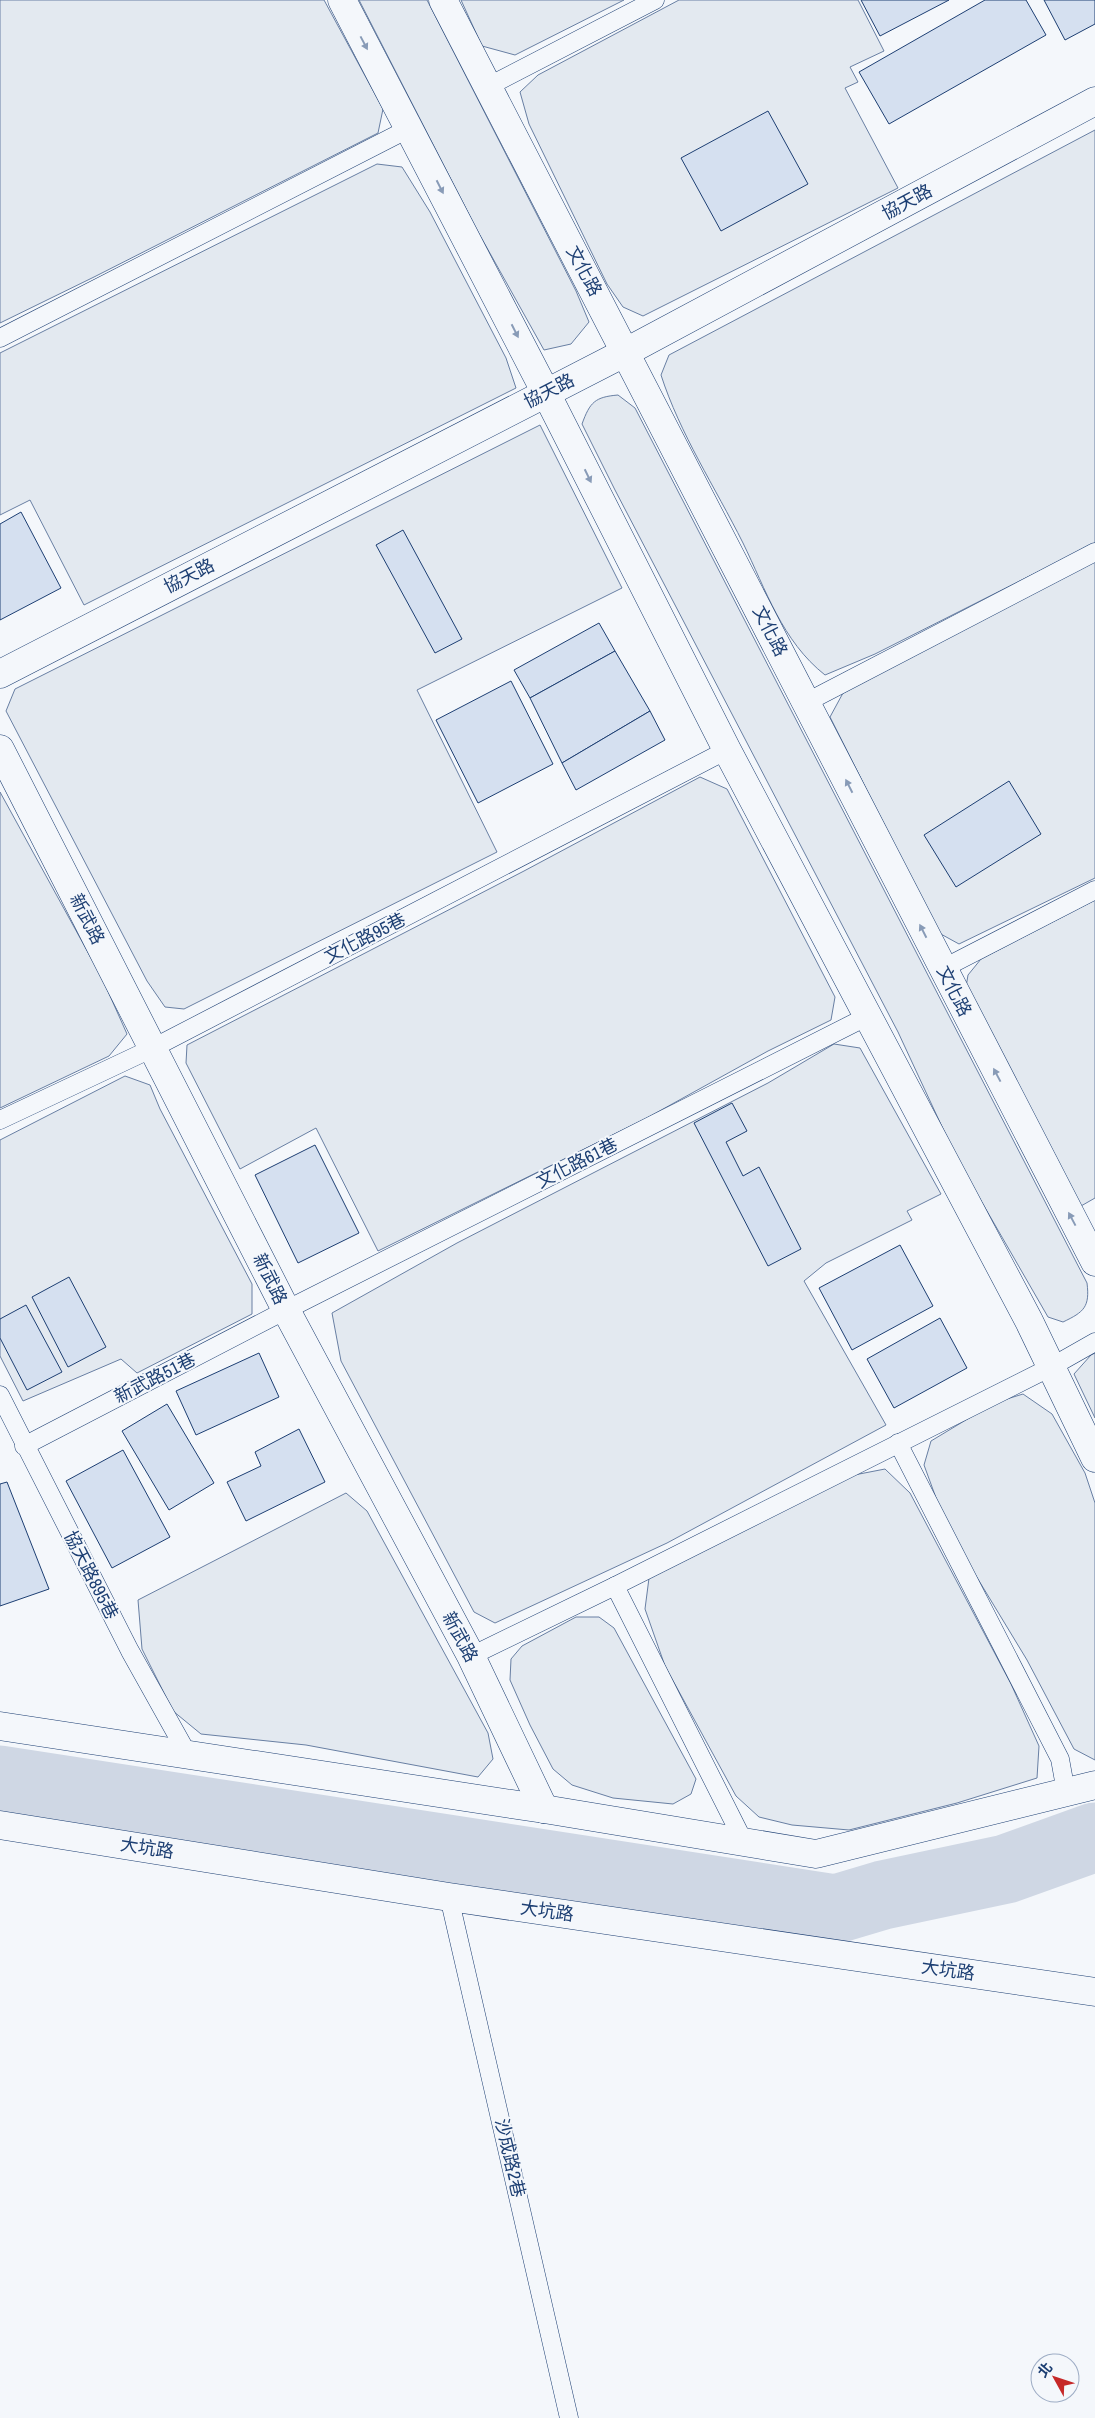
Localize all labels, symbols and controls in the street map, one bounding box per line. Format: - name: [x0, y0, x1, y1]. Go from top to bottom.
- one-way arrow: [360, 36, 369, 50]
- street label: 協天路: [877, 178, 936, 225]
- one-way arrow: [436, 180, 444, 194]
- street label: 文化路: [561, 241, 608, 300]
- one-way arrow: [511, 324, 519, 338]
- street label: 協天路: [519, 367, 579, 414]
- one-way arrow: [584, 469, 592, 483]
- street label: 協天路: [159, 552, 219, 599]
- street label: 文化路: [747, 601, 794, 661]
- one-way arrow: [845, 778, 853, 793]
- street label: 新武路: [64, 889, 111, 949]
- street label: 文化路95巷: [320, 906, 410, 969]
- one-way arrow: [919, 923, 927, 938]
- street label: 文化路: [931, 961, 978, 1021]
- one-way arrow: [993, 1068, 1001, 1082]
- street label: 文化路61巷: [532, 1131, 622, 1194]
- one-way arrow: [1068, 1212, 1077, 1226]
- street label: 新武路: [247, 1249, 294, 1309]
- street label: 新武路51巷: [110, 1346, 200, 1409]
- street label: 協天路895巷: [58, 1526, 125, 1623]
- street label: 新武路: [437, 1607, 484, 1666]
- street label: 大坑路: [118, 1831, 176, 1864]
- street label: 大坑路: [519, 1894, 576, 1927]
- street label: 大坑路: [920, 1953, 977, 1986]
- street label: 沙成路2巷: [489, 2116, 532, 2200]
- north arrow: [1030, 2353, 1080, 2403]
- text: 北: [1034, 2358, 1056, 2381]

